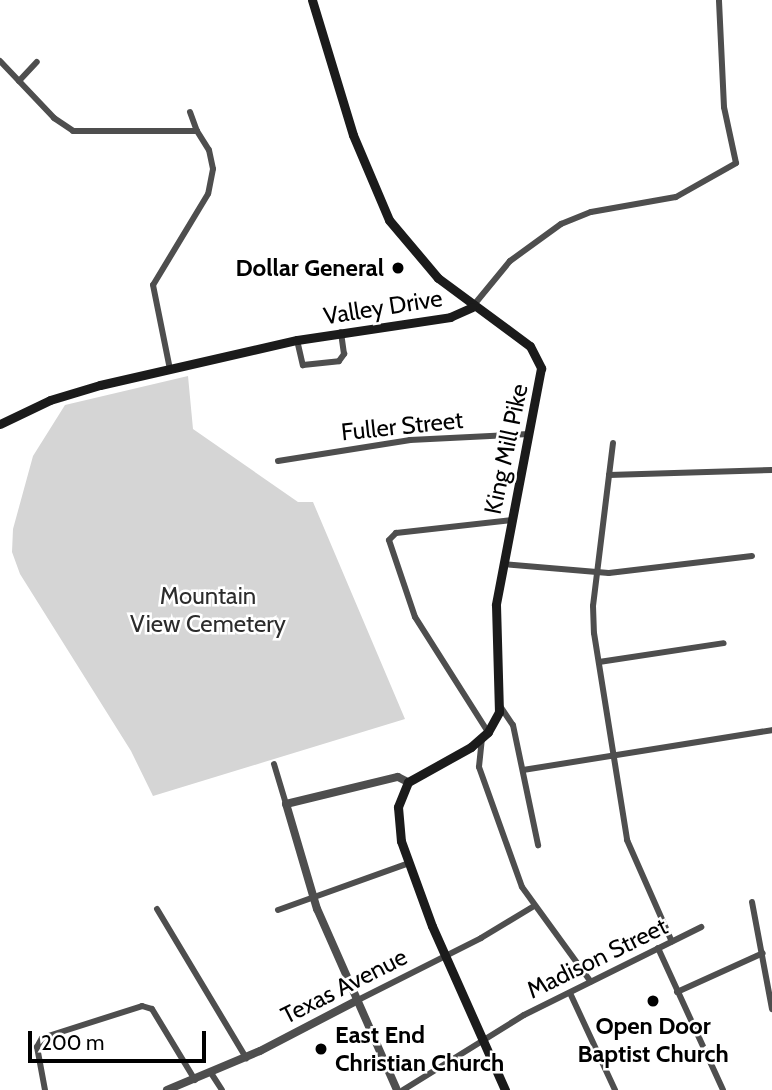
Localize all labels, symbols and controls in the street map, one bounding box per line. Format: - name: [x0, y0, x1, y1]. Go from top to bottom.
- place label: Dollar General: [235, 254, 384, 282]
- marker: Dollar General: [390, 260, 406, 276]
- street label: Valley Drive: [322, 283, 444, 331]
- street label: King Mill Pike: [478, 381, 534, 517]
- street label: Fuller Street: [340, 405, 464, 447]
- park label: Mountain View Cemetery: [130, 582, 286, 638]
- street label: Madison Street: [522, 912, 672, 1004]
- street label: Texas Avenue: [276, 942, 412, 1030]
- marker: Open Door Baptist Church: [645, 993, 661, 1009]
- place label: Open Door Baptist Church: [577, 1012, 729, 1068]
- scale bar: [32, 1016, 210, 1060]
- place label: East End Christian Church: [335, 1021, 504, 1077]
- text: 200 m: [41, 1030, 104, 1055]
- marker: East End Christian Church: [313, 1041, 329, 1057]

